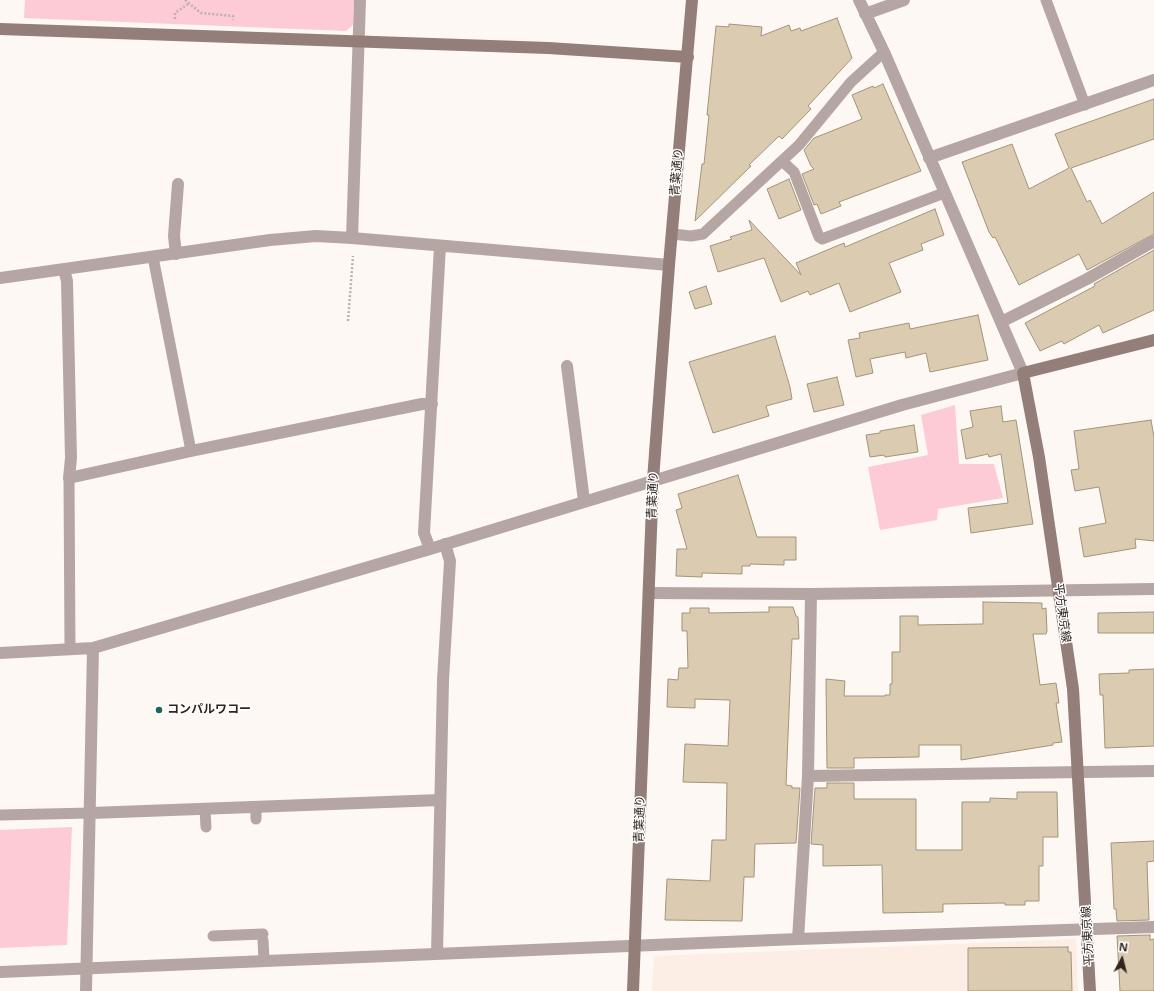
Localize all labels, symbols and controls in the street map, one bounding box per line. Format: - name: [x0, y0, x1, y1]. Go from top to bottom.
- street label: 青葉通り: [668, 147, 686, 197]
- street label: 青葉通り: [645, 471, 661, 519]
- street label: 平方東京線: [1051, 582, 1073, 644]
- place label: コンパルワコー: [167, 703, 251, 717]
- marker: コンパルワコー: [154, 705, 164, 715]
- street label: 青葉通り: [632, 795, 648, 843]
- street label: 平方東京線: [1079, 906, 1097, 966]
- north arrow: [1102, 939, 1142, 979]
- text: N: [1118, 939, 1129, 955]

